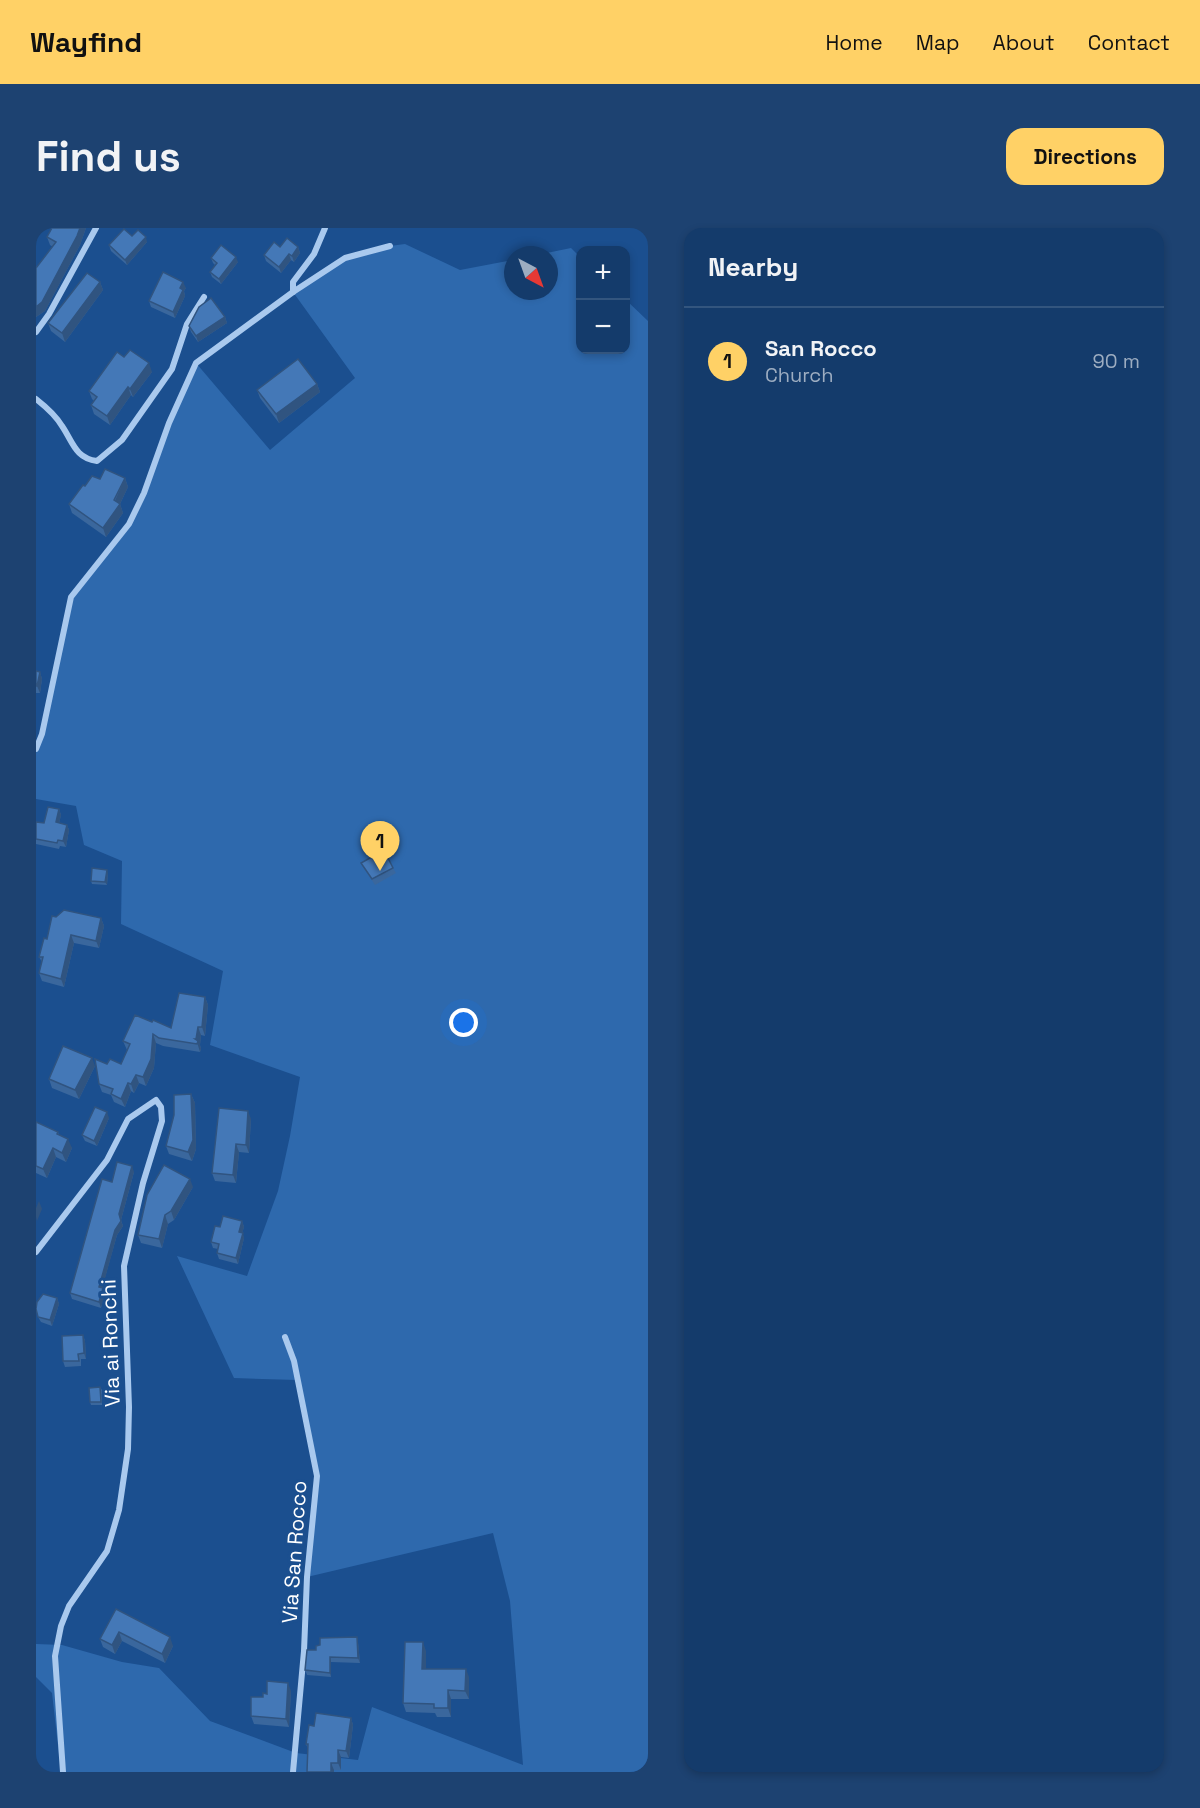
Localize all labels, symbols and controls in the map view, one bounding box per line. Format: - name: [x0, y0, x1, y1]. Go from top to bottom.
- text: Wayfind: [30, 24, 142, 60]
- text: Home: [825, 29, 883, 56]
- text: Map: [916, 29, 960, 56]
- text: About: [993, 29, 1055, 56]
- text: Contact: [1088, 29, 1170, 56]
- button: Directions: [1006, 128, 1164, 185]
- text: Find us: [36, 130, 181, 183]
- north arrow: [504, 246, 558, 300]
- map controls: [576, 246, 630, 354]
- button: +: [576, 246, 630, 300]
- text: Nearby: [708, 250, 798, 284]
- button: −: [576, 300, 630, 354]
- text: San Rocco: [765, 334, 877, 362]
- text: 1: [723, 348, 732, 374]
- text: 90 m: [1093, 348, 1140, 374]
- text: Church: [765, 362, 834, 388]
- pin: 1: [360, 822, 400, 871]
- your location: [449, 1008, 478, 1037]
- street label: Via ai Ronchi: [94, 1279, 126, 1407]
- street label: Via San Rocco: [276, 1480, 312, 1624]

